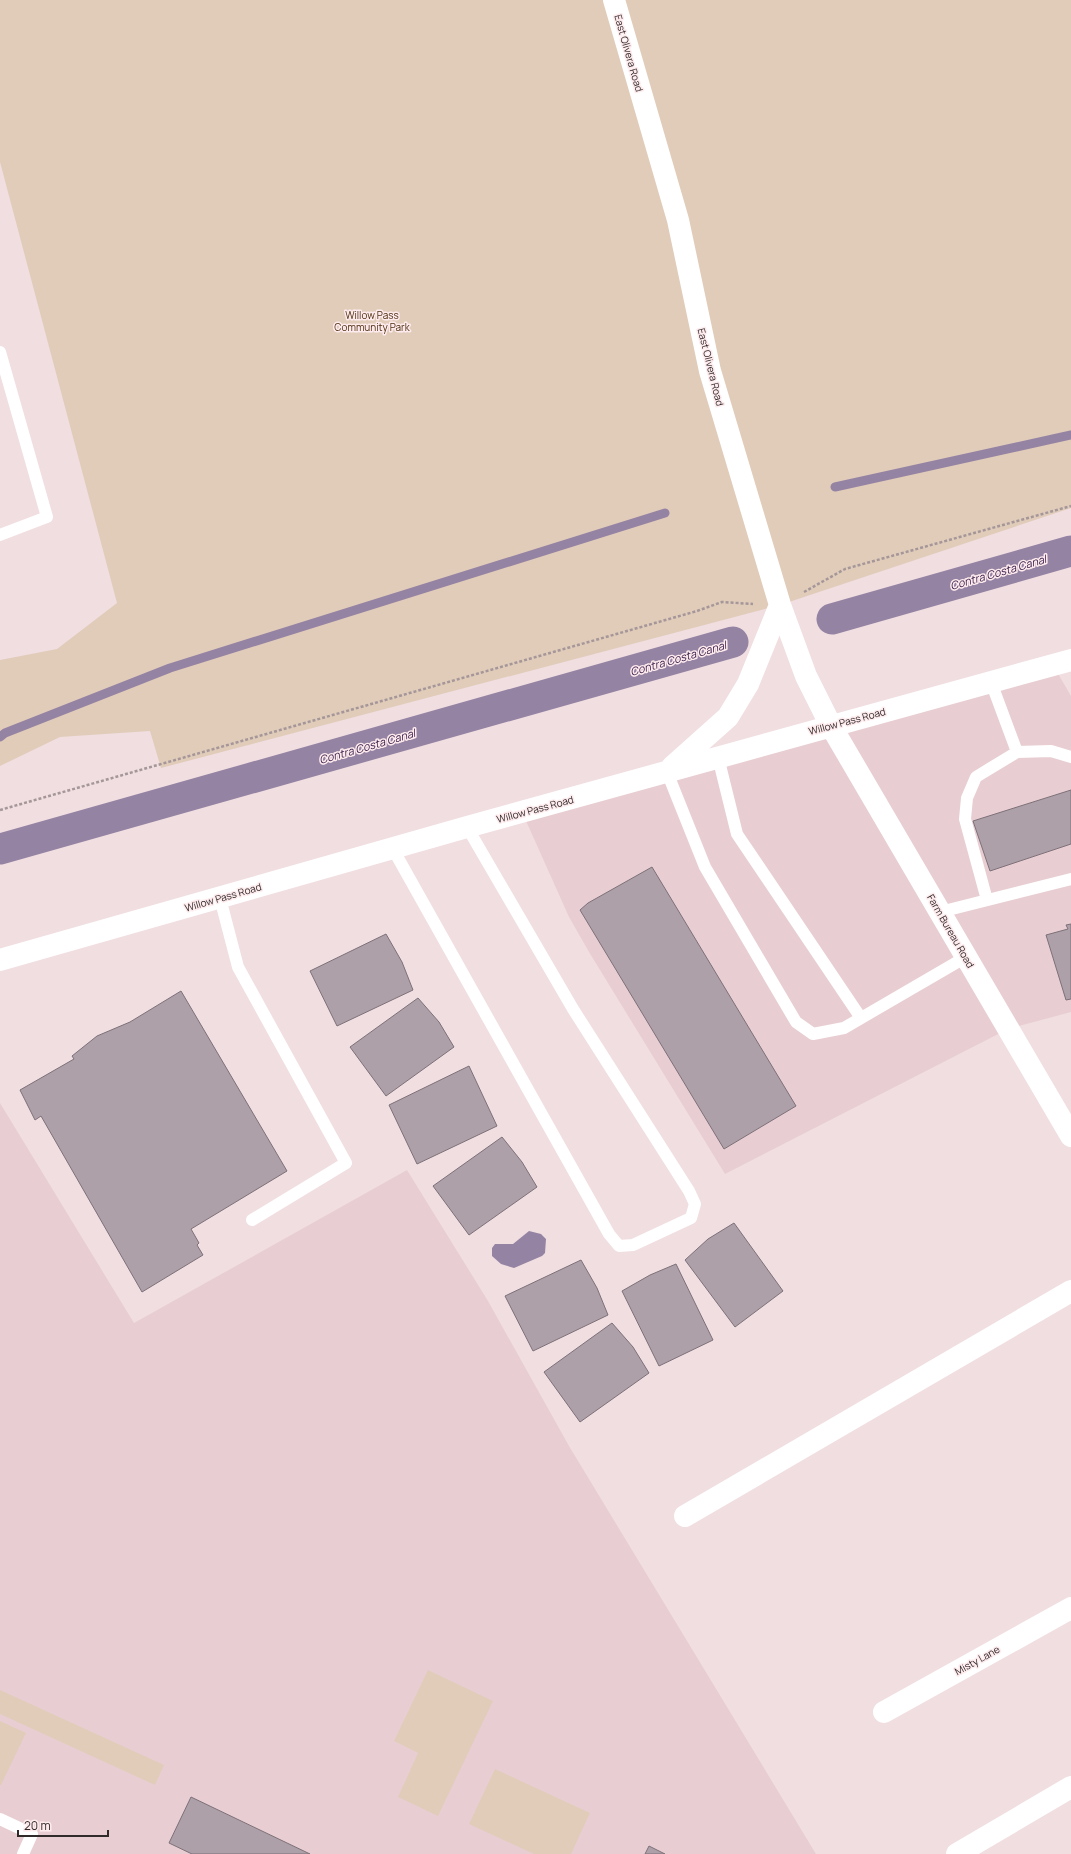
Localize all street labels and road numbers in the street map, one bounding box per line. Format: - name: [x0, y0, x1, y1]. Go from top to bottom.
- street label: East Olivera Road: [611, 13, 647, 93]
- street label: East Olivera Road: [695, 327, 727, 407]
- street label: Willow Pass Road: [807, 704, 887, 738]
- street label: Willow Pass Road: [495, 792, 575, 826]
- street label: Willow Pass Road: [183, 879, 263, 915]
- street label: Farm Bureau Road: [924, 892, 978, 970]
- street label: Misty Lane: [952, 1642, 1002, 1678]

